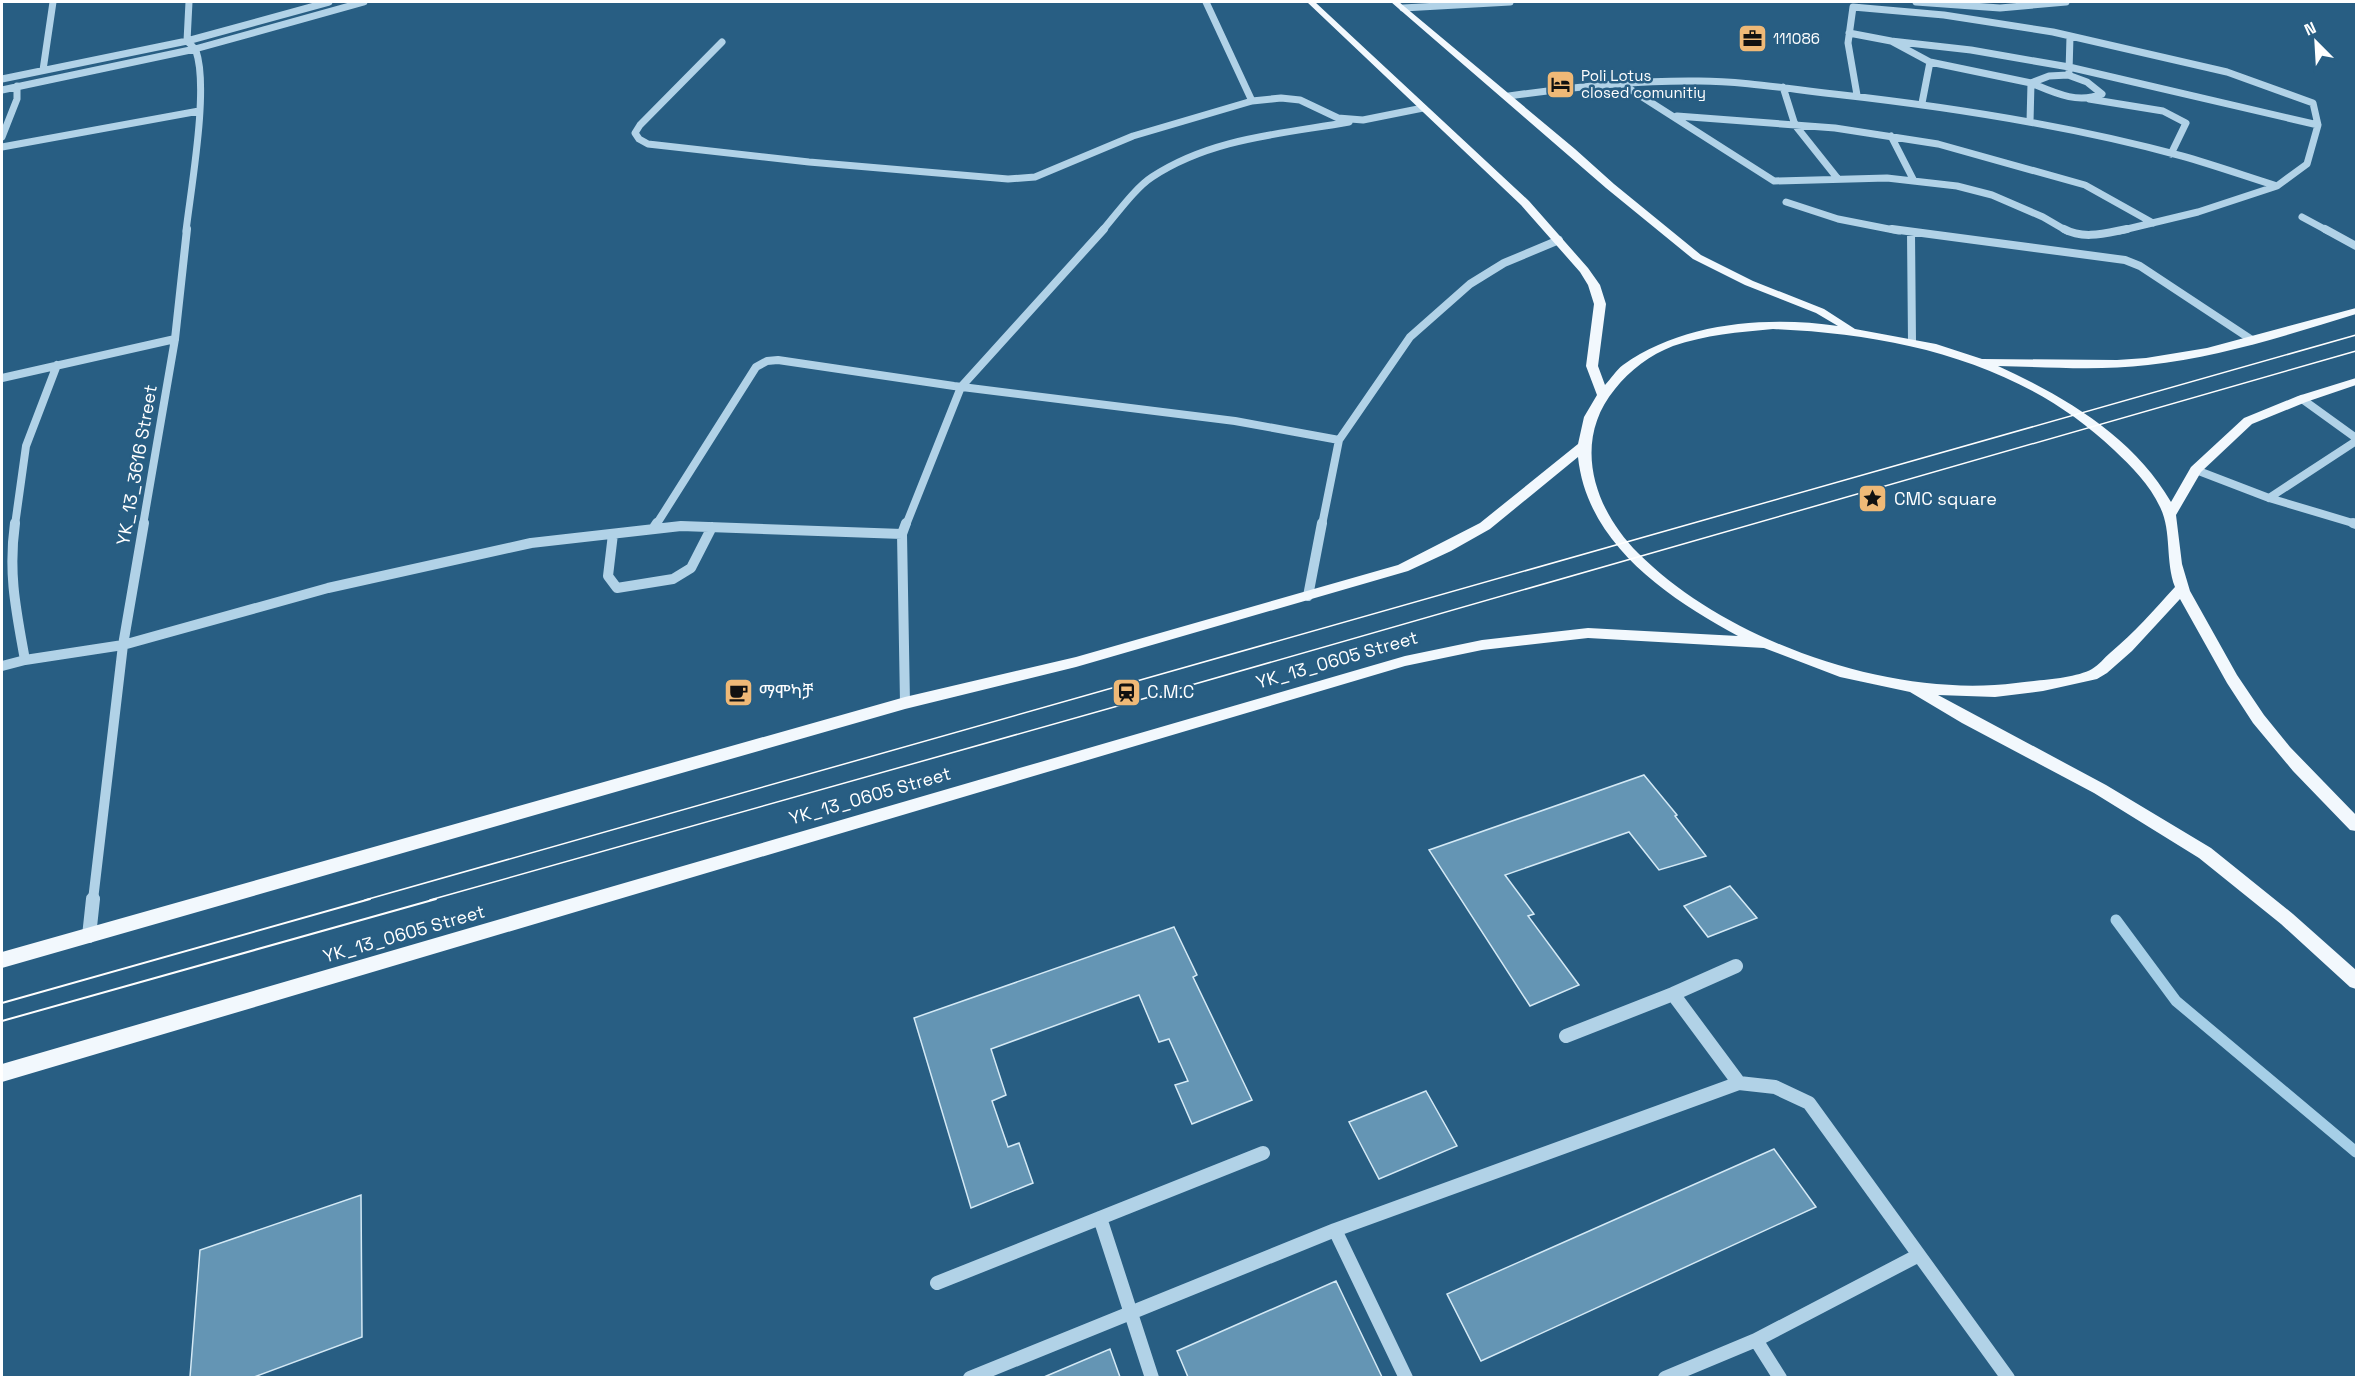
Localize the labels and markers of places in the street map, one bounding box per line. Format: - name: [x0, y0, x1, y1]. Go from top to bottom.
- office icon: 111086: [1736, 23, 1768, 55]
- place label: 111086: [1773, 29, 1820, 48]
- place label: Poli Lotus closed comunitiy: [1581, 66, 1706, 102]
- hotel icon: Poli Lotus closed comunitiy: [1544, 69, 1576, 101]
- place icon: CMC square: [1857, 483, 1889, 515]
- place label: CMC square: [1894, 487, 1997, 510]
- cafe icon: ማሞካቻ: [722, 676, 754, 708]
- station icon: C.M.C: [1110, 676, 1142, 708]
- place label: ማሞካቻ: [759, 680, 813, 703]
- place label: C.M.C: [1147, 680, 1194, 703]

